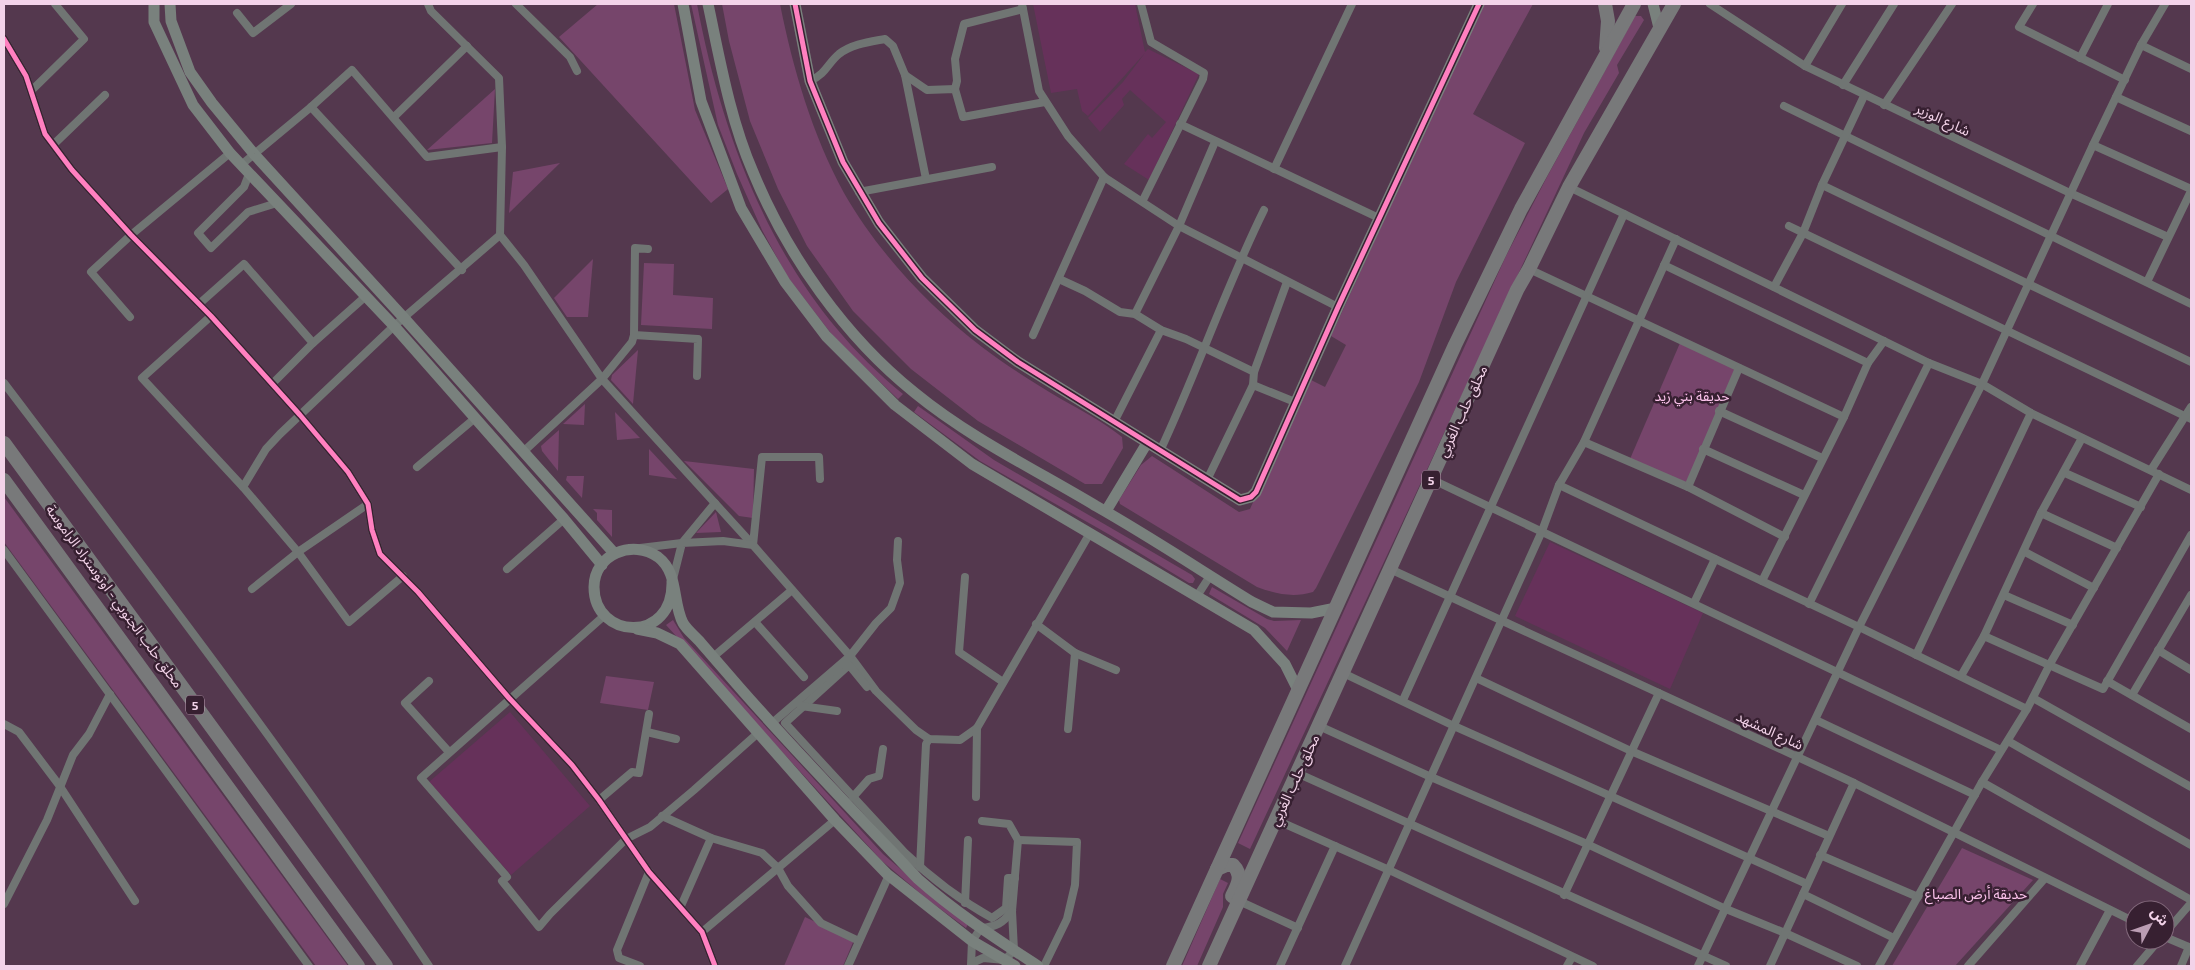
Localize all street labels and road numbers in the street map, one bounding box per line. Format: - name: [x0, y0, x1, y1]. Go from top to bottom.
- street label: شارع الوزير: [1911, 99, 1973, 142]
- street label: محلق حلب الغربي: [1433, 362, 1494, 461]
- road number: 5: [1422, 470, 1440, 490]
- street label: محلق حلب الجنوبي - اوتوستراد الراموسة: [40, 501, 187, 693]
- road number: 5: [186, 696, 204, 714]
- street label: شارع المشهد: [1733, 707, 1806, 756]
- street label: محلق حلب الغربي: [1265, 731, 1326, 830]

